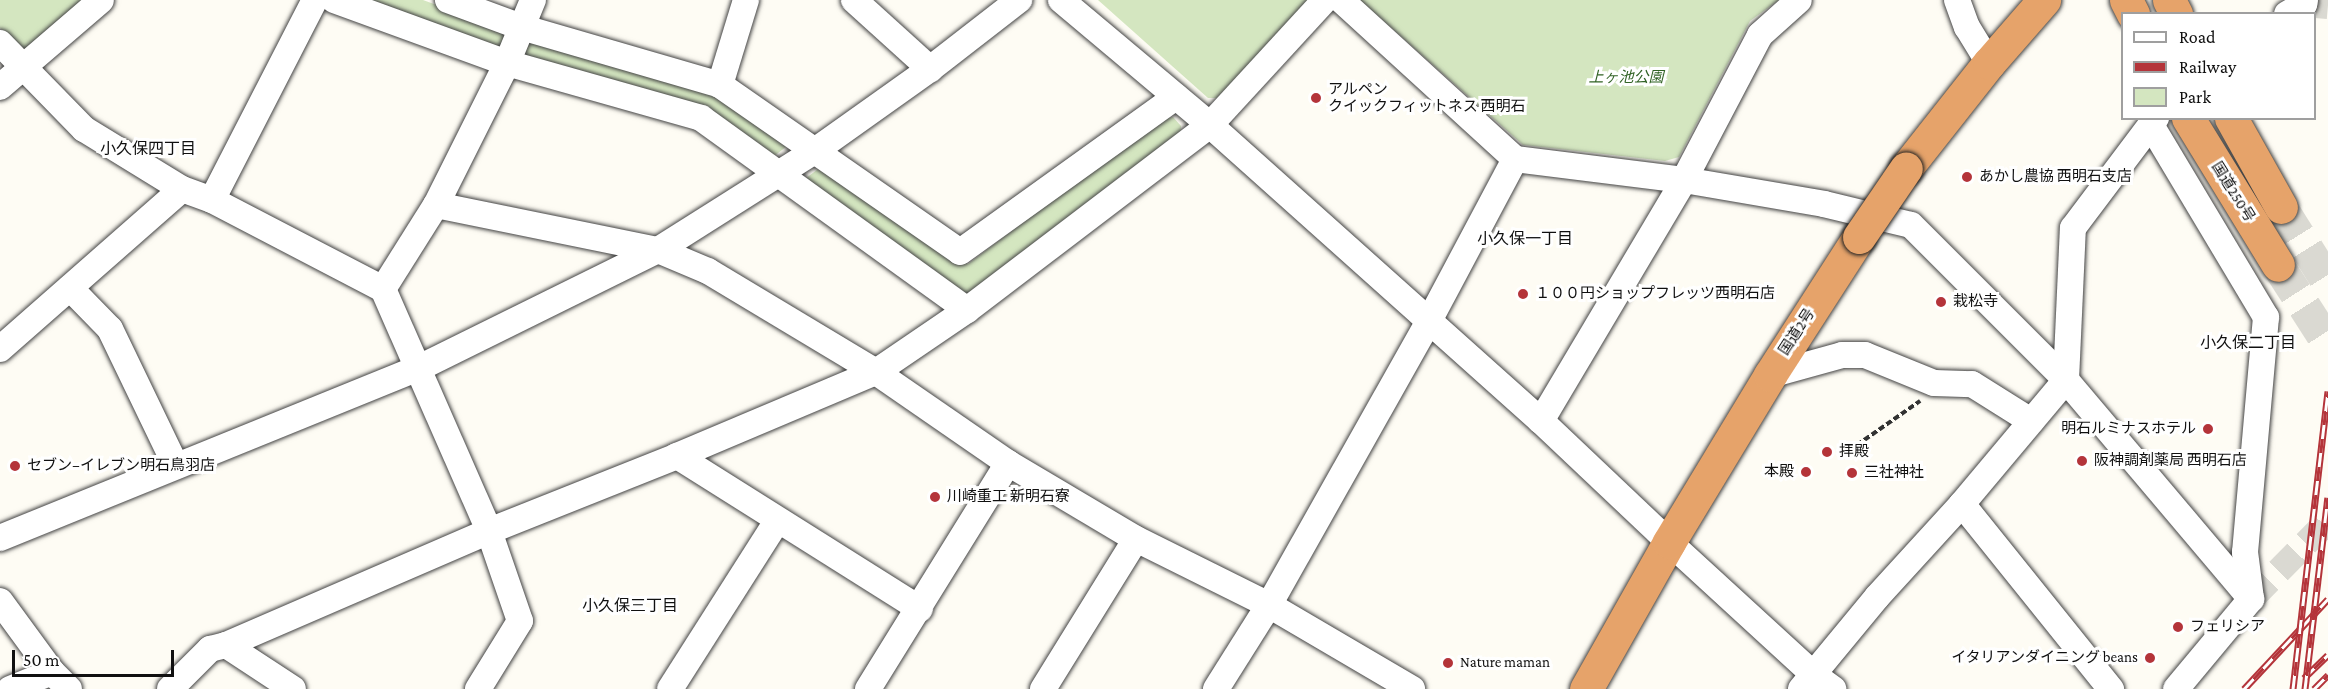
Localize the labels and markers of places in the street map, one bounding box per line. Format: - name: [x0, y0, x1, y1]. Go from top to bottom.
- place label: アルペン クイックフィットネス 西明石: [1328, 80, 1526, 115]
- marker: アルペン クイックフィットネス 西明石: [1309, 91, 1323, 105]
- place label: あかし農協 西明石支店: [1979, 168, 2132, 186]
- marker: あかし農協 西明石支店: [1960, 170, 1974, 184]
- place label: １００円ショップフレッツ西明石店: [1535, 285, 1775, 303]
- marker: １００円ショップフレッツ西明石店: [1516, 287, 1530, 301]
- place label: 栽松寺: [1953, 293, 1998, 311]
- marker: 栽松寺: [1934, 295, 1948, 309]
- place label: 明石ルミナスホテル: [2061, 420, 2196, 438]
- marker: 明石ルミナスホテル: [2201, 422, 2215, 436]
- place label: 拝殿: [1839, 443, 1869, 461]
- marker: 拝殿: [1820, 445, 1834, 459]
- place label: 阪神調剤薬局 西明石店: [2094, 452, 2247, 470]
- marker: 阪神調剤薬局 西明石店: [2075, 454, 2089, 468]
- place label: セブン−イレブン明石鳥羽店: [27, 457, 215, 475]
- marker: セブン−イレブン明石鳥羽店: [8, 459, 22, 473]
- place label: 本殿: [1764, 463, 1794, 481]
- place label: 三社神社: [1864, 464, 1924, 482]
- marker: 本殿: [1799, 465, 1813, 479]
- marker: 三社神社: [1845, 466, 1859, 480]
- place label: 川崎重工 新明石寮: [947, 488, 1070, 506]
- marker: 川崎重工 新明石寮: [928, 490, 942, 504]
- place label: フェリシア: [2190, 618, 2265, 636]
- marker: フェリシア: [2171, 620, 2185, 634]
- place label: イタリアンダイニング beans: [1950, 649, 2138, 667]
- marker: イタリアンダイニング beans: [2143, 651, 2157, 665]
- place label: Nature maman: [1460, 654, 1550, 672]
- marker: Nature maman: [1441, 656, 1455, 670]

